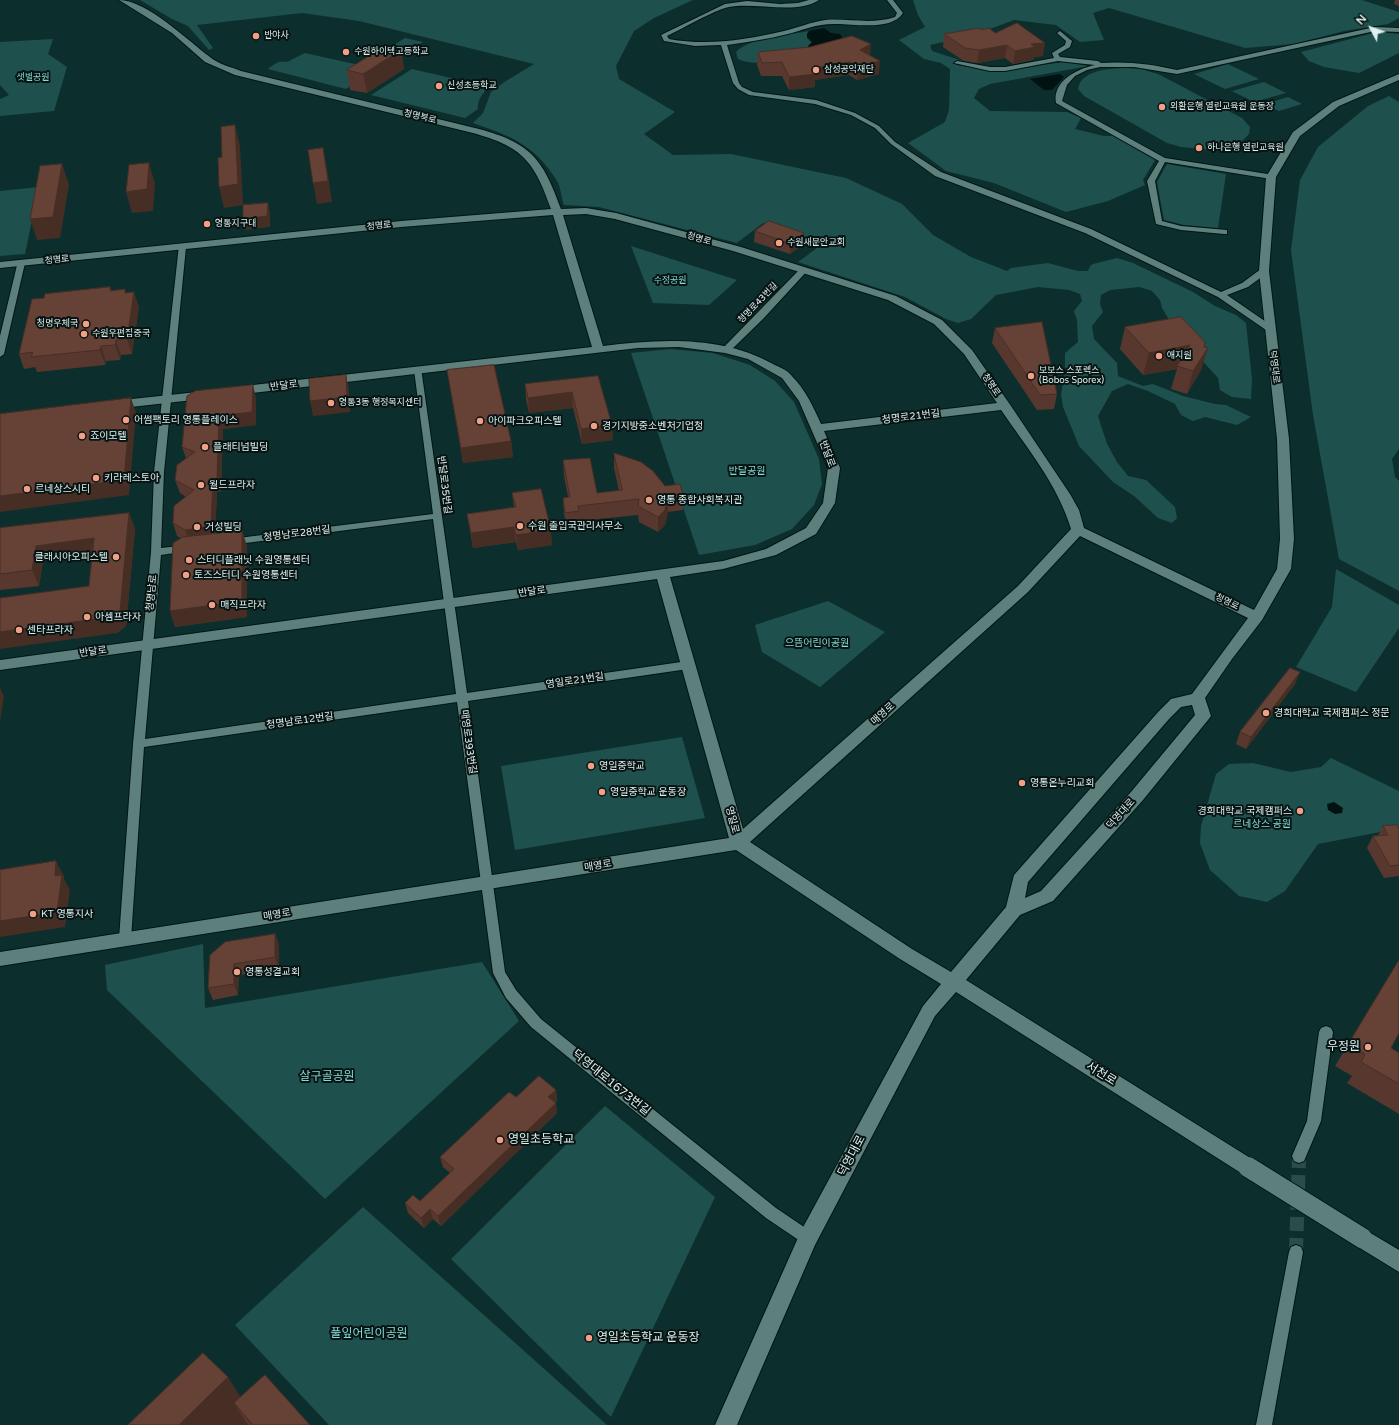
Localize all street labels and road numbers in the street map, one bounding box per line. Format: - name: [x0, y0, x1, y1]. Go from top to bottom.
- street label: 청명북로: [403, 108, 437, 126]
- street label: 청명로: [366, 219, 392, 233]
- street label: 청명로: [686, 230, 712, 248]
- street label: 청명로: [44, 253, 70, 267]
- street label: 청명로43번길: [736, 280, 780, 326]
- street label: 덕영대로: [1267, 350, 1281, 384]
- street label: 청명로: [980, 372, 1002, 398]
- street label: 반달로: [270, 378, 298, 394]
- street label: 청명로21번길: [881, 407, 941, 427]
- street label: 반달로: [817, 439, 837, 469]
- street label: 반달로35번길: [434, 455, 454, 515]
- street label: 청명남로28번길: [263, 524, 331, 544]
- street label: 청명남로: [144, 574, 160, 612]
- street label: 반달로: [517, 584, 547, 600]
- street label: 청명로: [1213, 592, 1241, 612]
- street label: 반달로: [78, 644, 108, 660]
- street label: 영일로21번길: [545, 671, 605, 691]
- street label: 매영로: [869, 700, 897, 728]
- street label: 매영로393번길: [458, 709, 478, 775]
- street label: 청명남로12번길: [266, 710, 334, 732]
- street label: 덕영대로: [1104, 796, 1138, 832]
- street label: 영일로: [723, 805, 741, 835]
- street label: 매영로: [583, 858, 613, 874]
- street label: 매영로: [262, 907, 292, 923]
- street label: 덕영대로1673번길: [569, 1047, 653, 1119]
- street label: 서천로: [1083, 1059, 1119, 1089]
- street label: 덕영대로: [835, 1133, 869, 1179]

